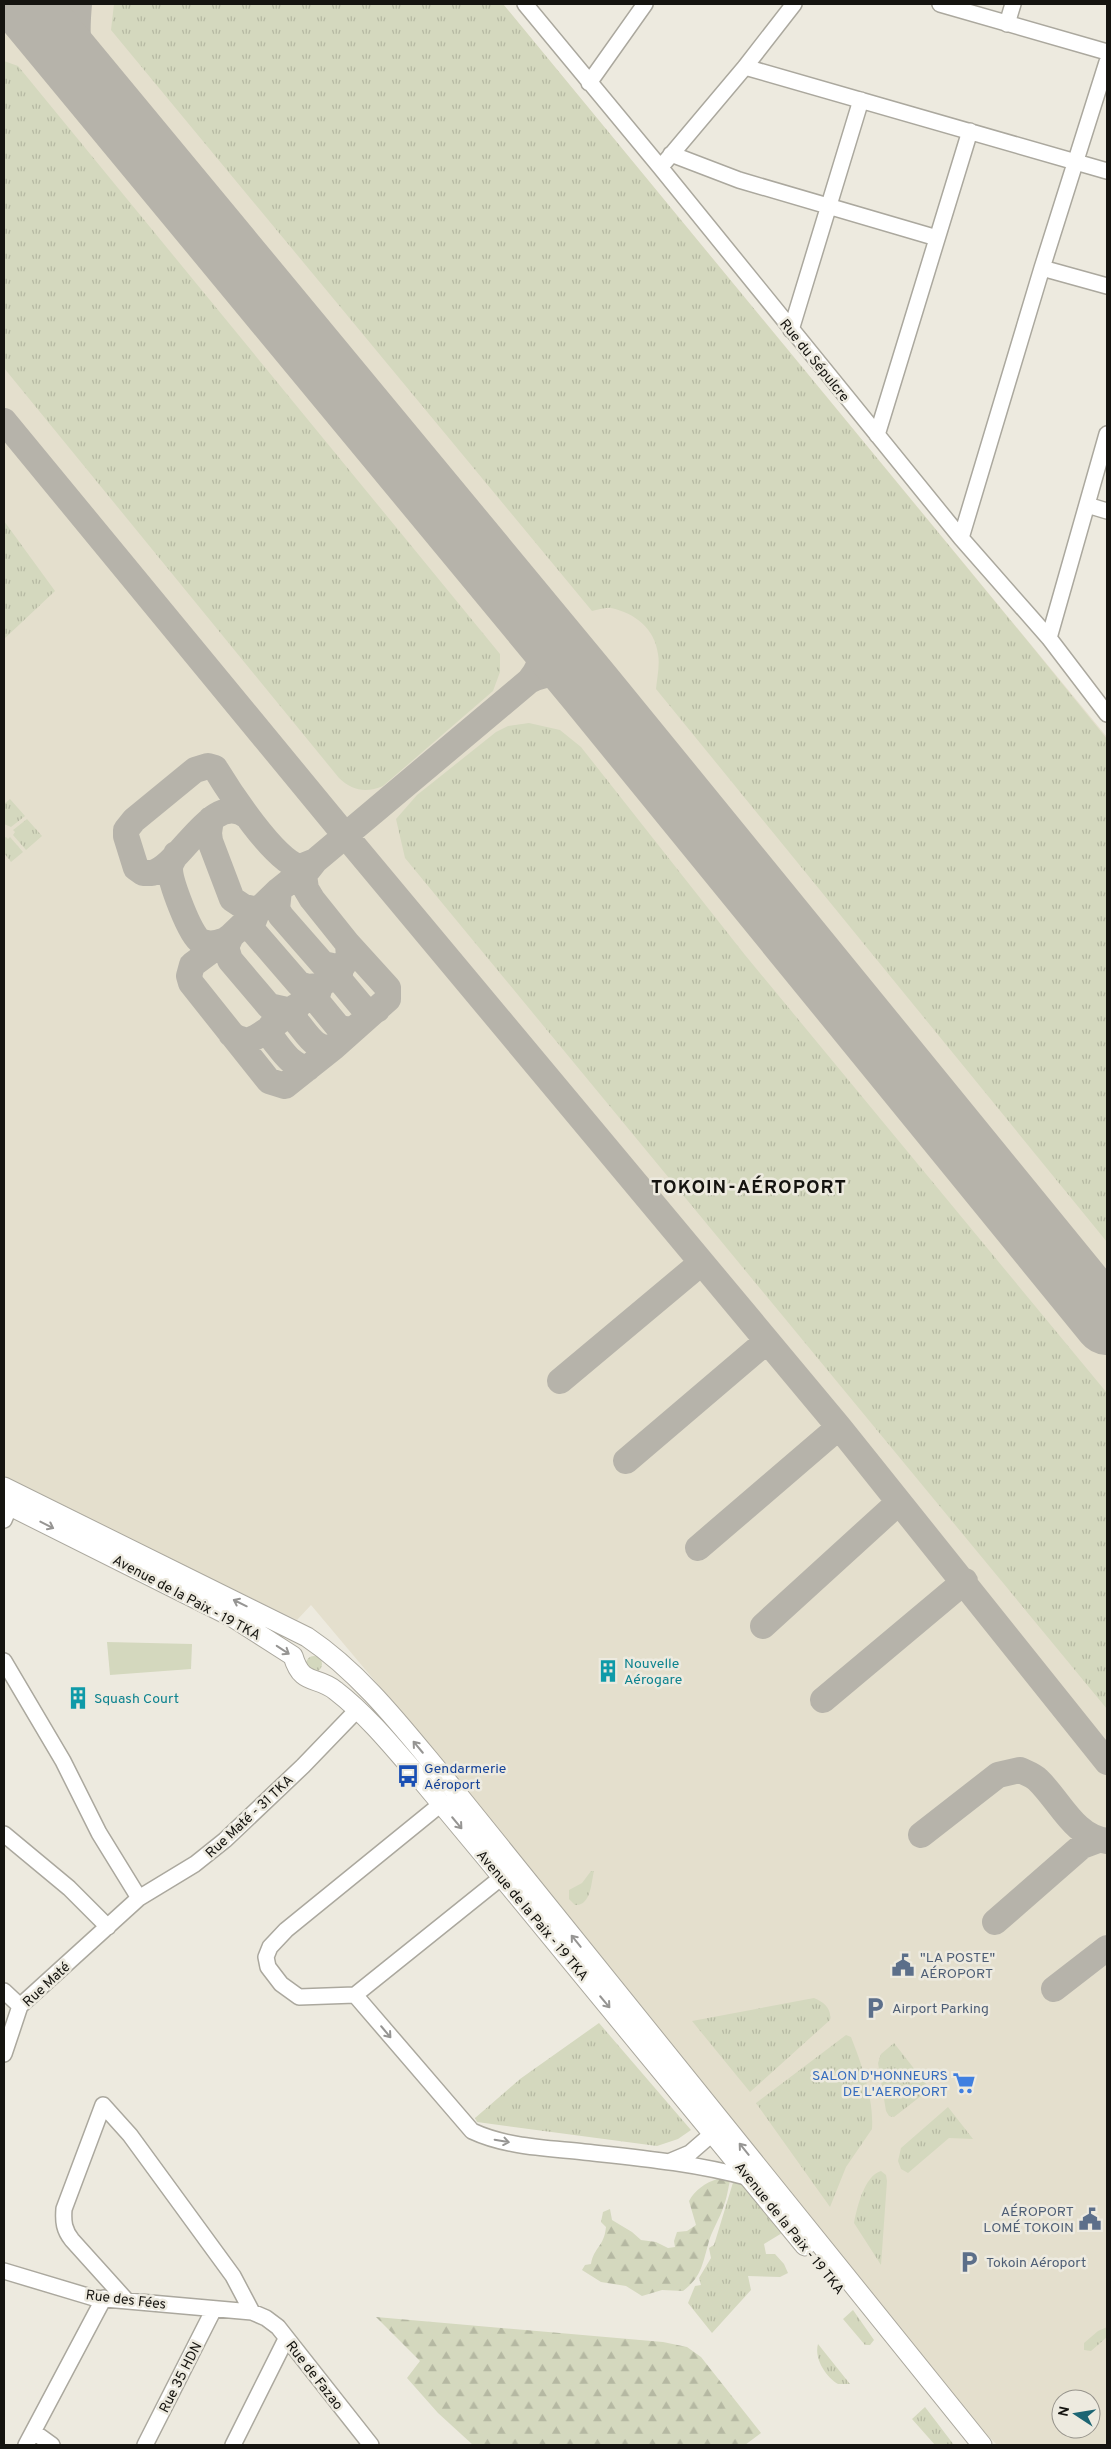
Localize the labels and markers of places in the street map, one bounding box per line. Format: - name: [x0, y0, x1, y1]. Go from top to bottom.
- place label: Nouvelle Aérogare: [624, 1656, 682, 1689]
- building icon: Nouvelle Aérogare: [595, 1658, 621, 1684]
- building icon: Squash Court: [65, 1685, 91, 1711]
- place label: Squash Court: [94, 1691, 179, 1708]
- place label: Gendarmerie Aéroport: [424, 1761, 506, 1794]
- bus stop icon: Gendarmerie Aéroport: [395, 1763, 421, 1789]
- place label: "LA POSTE" AÉROPORT: [920, 1950, 995, 1983]
- public building icon: "LA POSTE" AÉROPORT: [890, 1952, 916, 1978]
- parking icon: Airport Parking: [862, 1995, 888, 2021]
- place label: Airport Parking: [892, 2001, 989, 2018]
- place label: SALON D'HONNEURS DE L'AEROPORT: [812, 2068, 948, 2101]
- supermarket icon: SALON D'HONNEURS DE L'AEROPORT: [951, 2070, 977, 2096]
- place label: AÉROPORT LOMÉ TOKOIN: [983, 2203, 1074, 2237]
- public building icon: AÉROPORT LOMÉ TOKOIN: [1077, 2206, 1103, 2232]
- parking icon: Tokoin Aéroport: [956, 2249, 982, 2275]
- place label: Tokoin Aéroport: [986, 2255, 1086, 2272]

